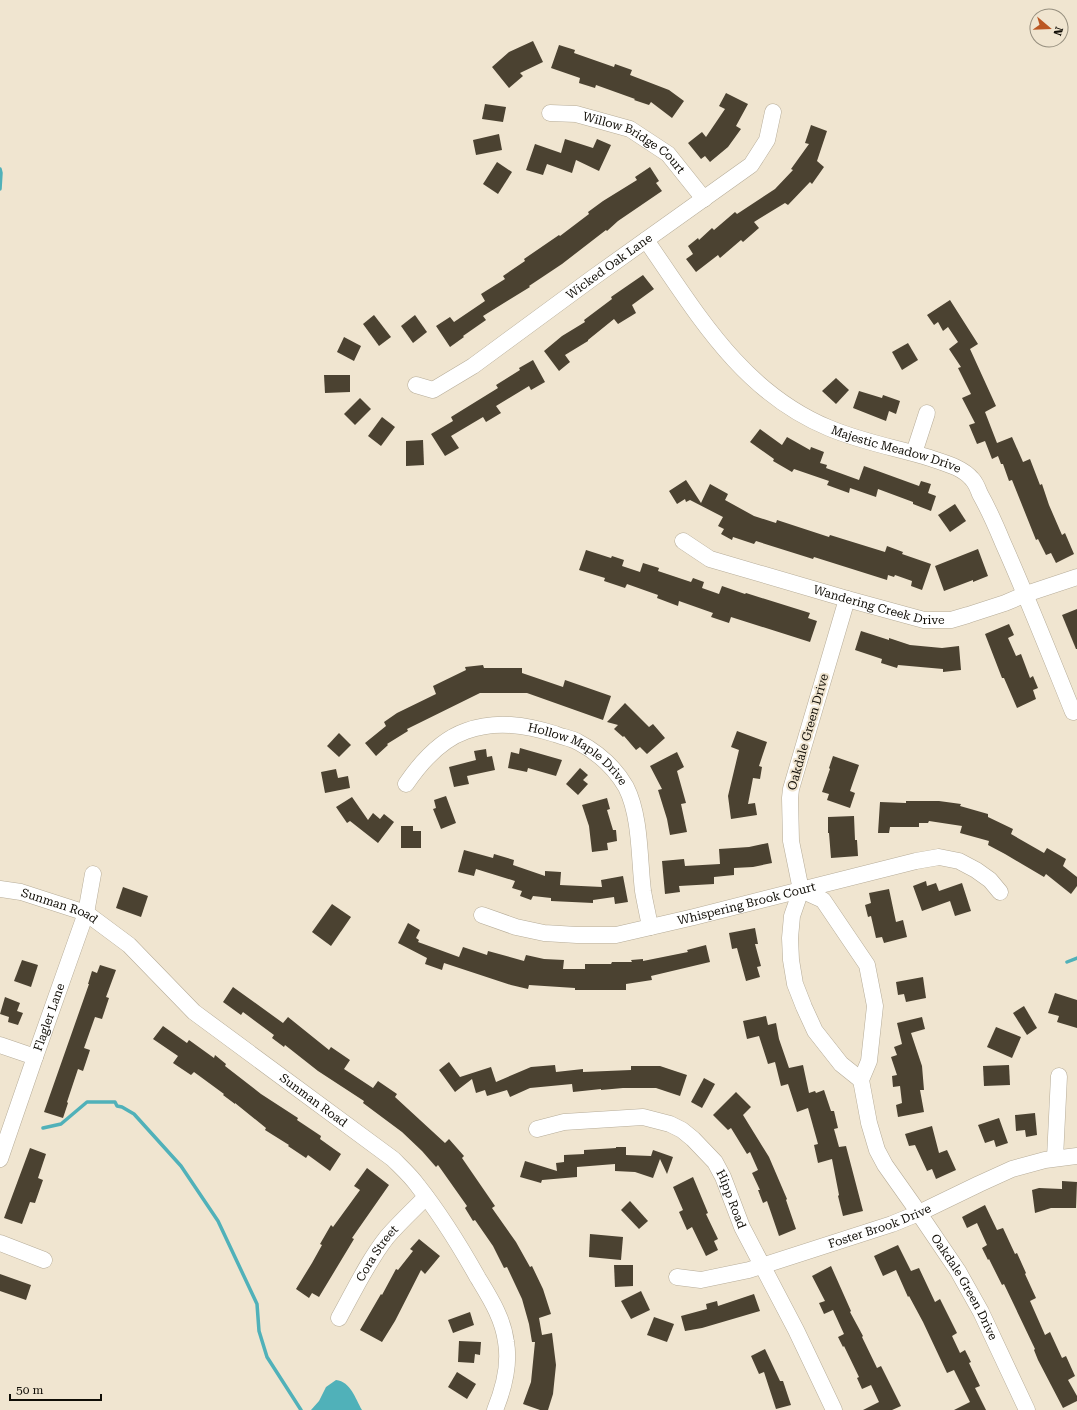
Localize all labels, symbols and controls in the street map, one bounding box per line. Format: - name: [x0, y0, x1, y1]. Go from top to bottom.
- north arrow: [1029, 8, 1069, 48]
- text: N: [1050, 25, 1066, 38]
- street label: Willow Bridge Court: [581, 109, 688, 177]
- street label: Wicked Oak Lane: [563, 231, 655, 302]
- street label: Majestic Meadow Drive: [829, 423, 964, 476]
- street label: Wandering Creek Drive: [812, 583, 945, 627]
- street label: Oakdale Green Drive: [785, 672, 831, 792]
- street label: Hollow Maple Drive: [527, 720, 630, 788]
- street label: Whispering Brook Court: [676, 879, 818, 928]
- street label: Sunman Road: [19, 886, 101, 926]
- street label: Flagler Lane: [31, 981, 68, 1053]
- street label: Sunman Road: [277, 1071, 350, 1130]
- street label: Hipp Road: [713, 1167, 749, 1231]
- street label: Foster Brook Drive: [826, 1201, 934, 1251]
- street label: Cora Street: [353, 1222, 401, 1284]
- street label: Oakdale Green Drive: [928, 1231, 1000, 1343]
- scale bar: [10, 1376, 101, 1402]
- text: 50 m: [16, 1383, 43, 1397]

